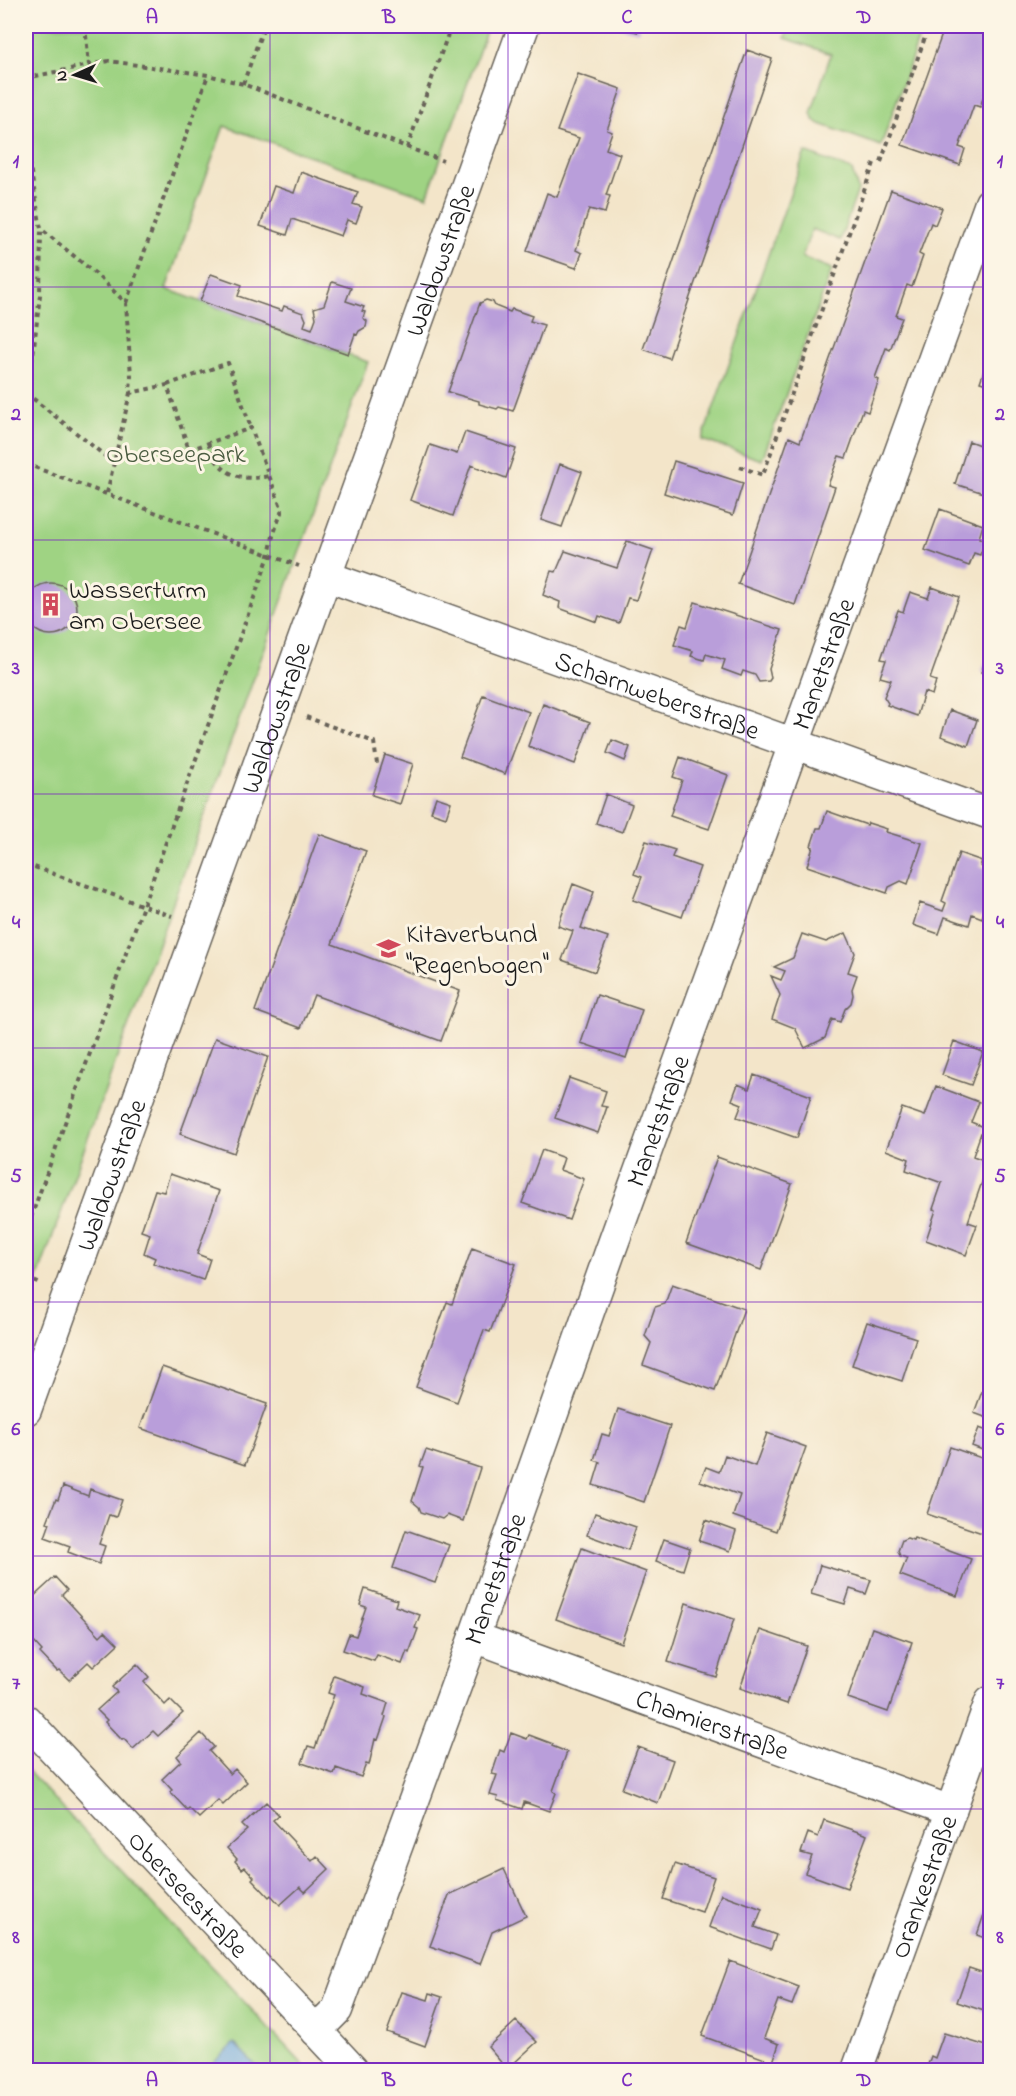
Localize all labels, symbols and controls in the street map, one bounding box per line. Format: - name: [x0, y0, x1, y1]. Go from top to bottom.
- text: A: [146, 4, 158, 33]
- text: B: [381, 4, 396, 33]
- text: C: [622, 4, 633, 33]
- text: D: [856, 4, 871, 33]
- north arrow: [45, 45, 105, 105]
- text: N: [50, 69, 74, 82]
- text: 1: [13, 148, 20, 177]
- text: 1: [997, 148, 1004, 177]
- street label: Waldowstraße: [397, 179, 488, 342]
- text: 2: [10, 401, 21, 430]
- text: 2: [994, 401, 1005, 430]
- park label: Oberseepark: [106, 436, 246, 475]
- place label: Wasserturm am Obersee: [69, 572, 206, 642]
- building icon: Wasserturm am Obersee: [38, 592, 64, 618]
- street label: Manetstraße: [784, 593, 867, 736]
- street label: Waldowstraße: [232, 636, 323, 800]
- street label: Scharnweberstraße: [549, 642, 765, 752]
- text: 3: [11, 655, 20, 684]
- text: 3: [995, 655, 1004, 684]
- text: 4: [12, 909, 21, 938]
- text: 4: [996, 909, 1005, 938]
- place label: Kitaverbund "Regenbogen": [406, 916, 549, 986]
- school or university icon: Kitaverbund "Regenbogen": [375, 936, 401, 962]
- street label: Manetstraße: [618, 1049, 702, 1193]
- street label: Waldowstraße: [68, 1093, 159, 1257]
- text: 5: [10, 1163, 22, 1192]
- text: 5: [994, 1163, 1006, 1192]
- text: 6: [12, 1416, 21, 1445]
- text: 6: [996, 1416, 1005, 1445]
- street label: Manetstraße: [456, 1507, 539, 1651]
- text: 7: [12, 1670, 21, 1699]
- text: 7: [996, 1670, 1005, 1699]
- street label: Chamierstraße: [630, 1681, 795, 1773]
- street label: Orankestraße: [882, 1809, 970, 1965]
- street label: Oberseestraße: [117, 1823, 257, 1969]
- text: 8: [11, 1924, 20, 1953]
- text: 8: [995, 1924, 1004, 1953]
- text: A: [146, 2067, 158, 2096]
- text: B: [381, 2067, 396, 2096]
- text: C: [622, 2067, 633, 2096]
- text: D: [856, 2067, 871, 2096]

